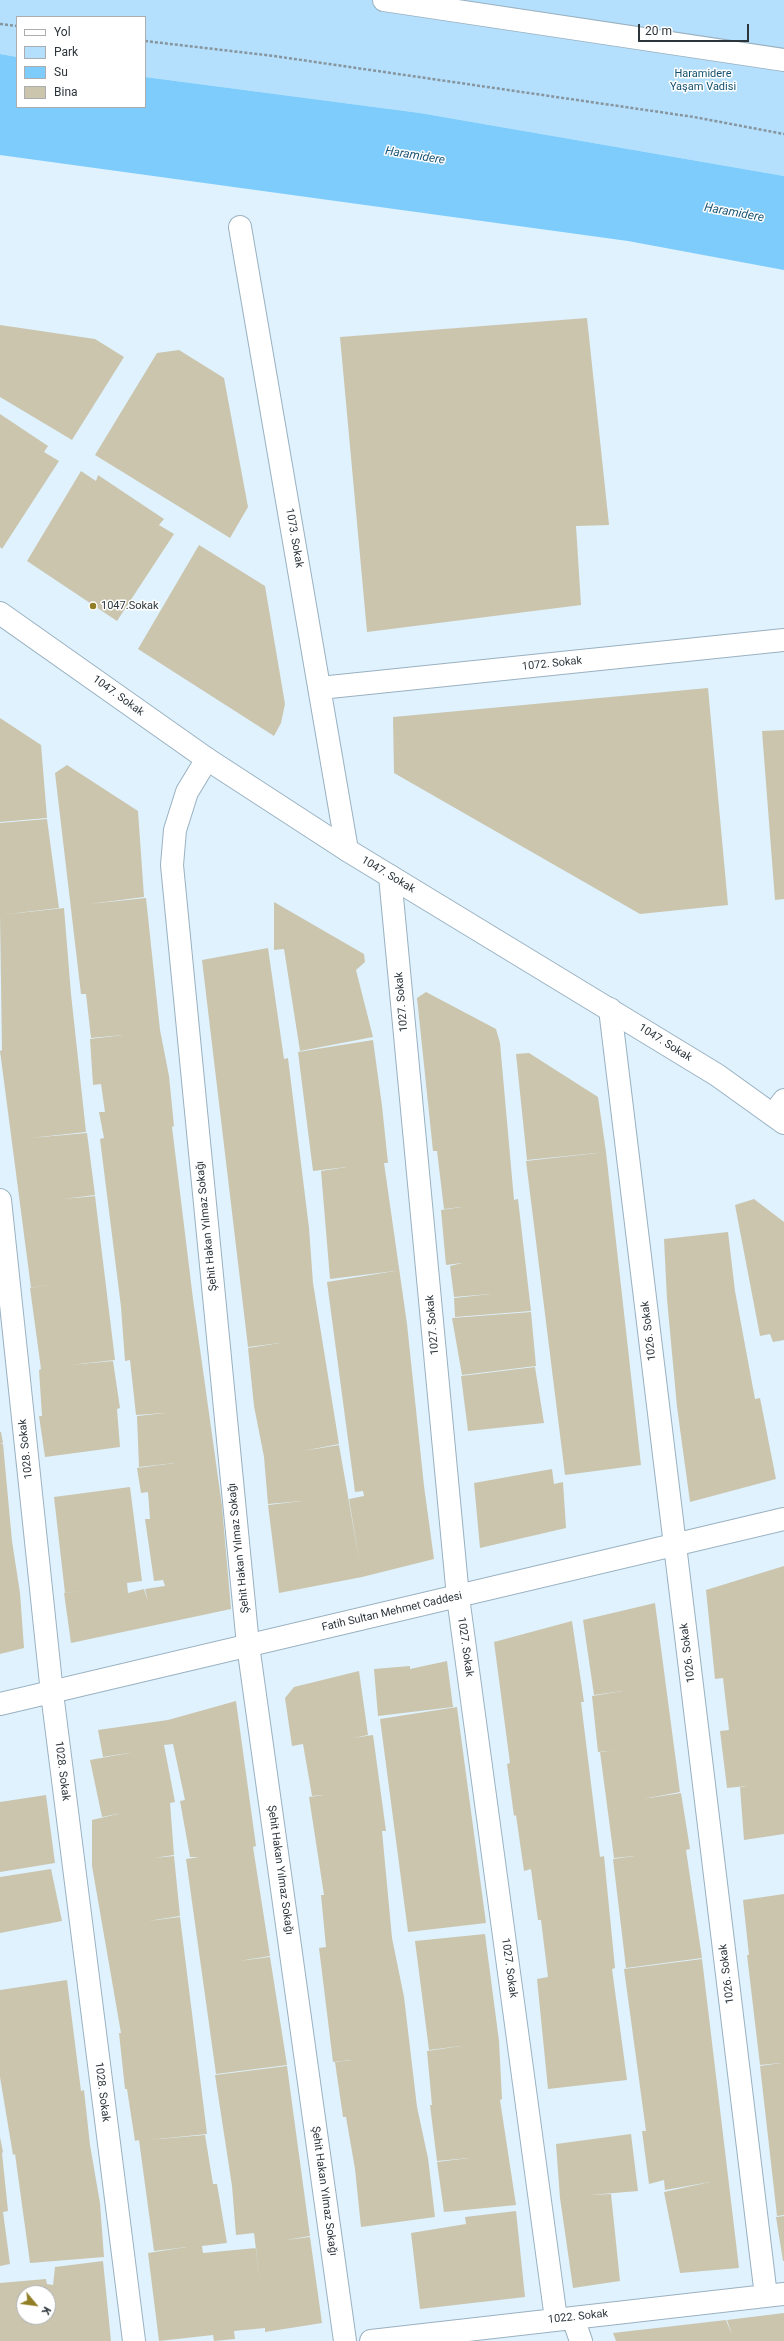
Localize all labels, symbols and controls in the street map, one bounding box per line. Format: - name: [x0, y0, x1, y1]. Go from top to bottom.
- legend: [16, 16, 146, 108]
- scale bar: [640, 16, 751, 42]
- text: 20 m: [645, 24, 672, 38]
- text: Yol: [54, 25, 71, 39]
- text: Park: [54, 45, 78, 59]
- text: Su: [54, 65, 68, 79]
- park label: Haramidere Yaşam Vadisi: [670, 67, 736, 93]
- text: Bina: [54, 85, 78, 99]
- water label: Haramidere: [384, 144, 446, 168]
- water label: Haramidere: [703, 201, 765, 225]
- street label: 1073. Sokak: [282, 507, 306, 569]
- place label: 1047.Sokak: [101, 599, 159, 613]
- marker: 1047.Sokak: [88, 601, 98, 611]
- street label: 1072. Sokak: [521, 654, 583, 674]
- street label: 1047. Sokak: [90, 673, 146, 719]
- street label: 1047. Sokak: [359, 854, 417, 896]
- street label: 1027. Sokak: [393, 971, 411, 1033]
- street label: 1047. Sokak: [636, 1021, 694, 1065]
- street label: Şehit Hakan Yılmaz Sokağı: [194, 1160, 220, 1292]
- street label: 1027. Sokak: [424, 1294, 442, 1356]
- street label: 1026. Sokak: [639, 1300, 659, 1362]
- street label: 1028. Sokak: [16, 1418, 36, 1480]
- street label: Şehit Hakan Yılmaz Sokağı: [226, 1482, 252, 1614]
- street label: Fatih Sultan Mehmet Caddesi: [321, 1589, 463, 1635]
- street label: 1027. Sokak: [454, 1616, 476, 1678]
- street label: 1026. Sokak: [678, 1622, 698, 1684]
- street label: 1028. Sokak: [52, 1740, 72, 1802]
- street label: Şehit Hakan Yılmaz Sokağı: [264, 1804, 296, 1936]
- street label: 1027. Sokak: [498, 1937, 520, 1999]
- street label: 1026. Sokak: [717, 1943, 737, 2005]
- street label: 1028. Sokak: [92, 2061, 112, 2123]
- street label: Şehit Hakan Yılmaz Sokağı: [308, 2125, 340, 2257]
- north arrow: [16, 2285, 56, 2325]
- text: K: [39, 2304, 53, 2317]
- street label: 1022. Sokak: [547, 2307, 609, 2327]

